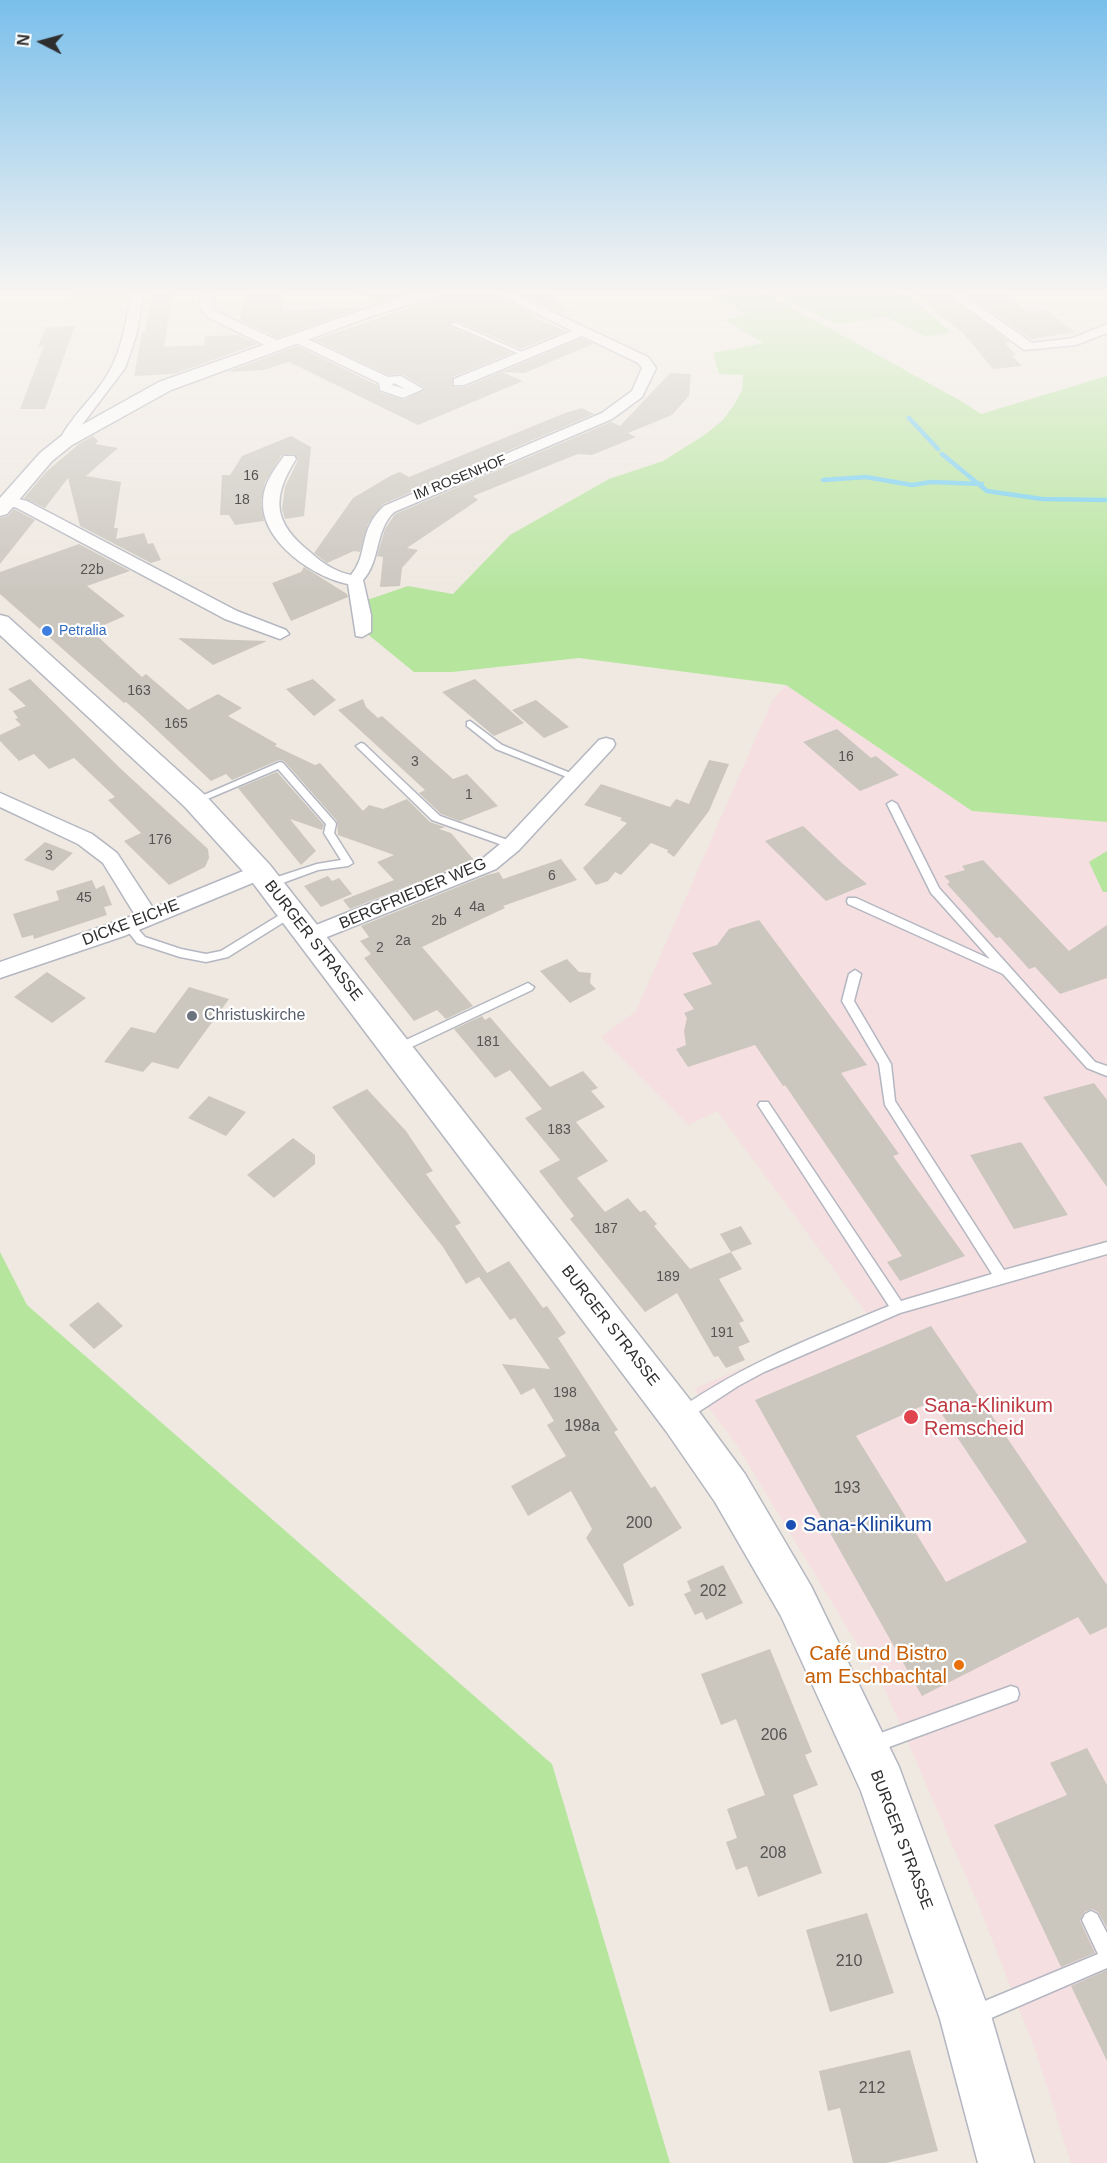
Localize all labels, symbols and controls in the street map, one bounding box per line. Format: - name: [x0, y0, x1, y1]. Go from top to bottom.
- north arrow: [12, 12, 72, 72]
- text: N: [15, 33, 33, 47]
- street label: IM ROSENHOF: [411, 452, 509, 504]
- house number: 16: [243, 468, 259, 484]
- house number: 18: [234, 492, 250, 508]
- house number: 22b: [80, 562, 104, 578]
- place label: Petralia: [59, 623, 106, 639]
- marker: Petralia: [40, 624, 54, 638]
- house number: 163: [127, 683, 151, 699]
- house number: 165: [164, 716, 188, 732]
- house number: 16: [838, 749, 854, 765]
- house number: 3: [411, 754, 419, 770]
- house number: 1: [465, 787, 473, 803]
- house number: 176: [148, 832, 172, 848]
- house number: 3: [45, 848, 53, 864]
- street label: BERGFRIEDER WEG: [336, 854, 490, 934]
- house number: 6: [548, 868, 556, 884]
- street label: BURGER STRASSE: [260, 877, 366, 1005]
- house number: 45: [76, 890, 92, 906]
- street label: DICKE EICHE: [80, 896, 182, 950]
- house number: 4a: [469, 899, 485, 915]
- house number: 4: [454, 905, 462, 921]
- house number: 2b: [431, 913, 447, 929]
- house number: 2a: [395, 933, 411, 949]
- house number: 2: [376, 940, 384, 956]
- place label: Christuskirche: [204, 1006, 305, 1026]
- marker: Christuskirche: [185, 1009, 199, 1023]
- house number: 181: [476, 1034, 500, 1050]
- house number: 183: [547, 1122, 571, 1138]
- house number: 187: [594, 1221, 618, 1237]
- street label: BURGER STRASSE: [557, 1262, 663, 1390]
- house number: 189: [656, 1269, 680, 1285]
- house number: 191: [710, 1325, 734, 1341]
- house number: 198: [553, 1385, 577, 1401]
- place label: Sana-Klinikum Remscheid: [924, 1394, 1053, 1441]
- marker: Sana-Klinikum Remscheid: [902, 1408, 920, 1426]
- house number: 198a: [564, 1417, 600, 1437]
- house number: 193: [834, 1479, 860, 1499]
- place label: Sana-Klinikum: [803, 1513, 932, 1537]
- house number: 200: [626, 1514, 652, 1534]
- marker: Sana-Klinikum: [784, 1518, 798, 1532]
- house number: 202: [700, 1582, 726, 1602]
- place label: Café und Bistro am Eschbachtal: [805, 1642, 947, 1689]
- marker: Café und Bistro am Eschbachtal: [952, 1658, 966, 1672]
- house number: 206: [761, 1726, 787, 1746]
- street label: BURGER STRASSE: [866, 1768, 936, 1912]
- house number: 208: [760, 1844, 786, 1864]
- house number: 210: [836, 1952, 862, 1972]
- house number: 212: [859, 2079, 885, 2099]

